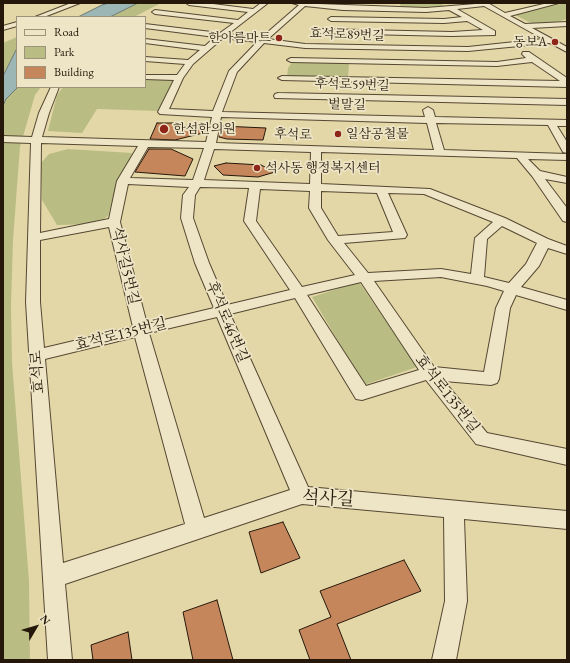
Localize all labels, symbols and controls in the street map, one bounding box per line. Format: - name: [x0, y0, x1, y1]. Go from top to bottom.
- legend: [16, 16, 146, 88]
- text: Road: [54, 24, 79, 40]
- street label: 효석로89번길: [309, 26, 385, 44]
- place label: 한아름마트: [208, 30, 271, 46]
- marker: 한아름마트: [274, 33, 284, 43]
- place label: 동보A: [513, 34, 547, 50]
- marker: 동보A: [550, 37, 560, 47]
- text: Park: [54, 44, 74, 60]
- text: Building: [54, 64, 94, 80]
- street label: 후석로59번길: [314, 76, 390, 94]
- street label: 벌말길: [328, 97, 366, 113]
- place label: 한섬한의원: [173, 121, 236, 137]
- marker: 한섬한의원: [158, 123, 170, 135]
- place label: 일삼공철물: [346, 126, 409, 142]
- street label: 후석로: [274, 127, 312, 143]
- marker: 일삼공철물: [333, 129, 343, 139]
- place label: 석사동 행정복지센터: [265, 160, 381, 176]
- marker: 석사동 행정복지센터: [252, 163, 262, 173]
- street label: 석사길5번길: [107, 225, 143, 307]
- street label: 후석로46번길: [202, 279, 252, 365]
- street label: 효석로135번길: [73, 315, 169, 355]
- street label: 효석로: [28, 350, 48, 394]
- street label: 효석로135번길: [411, 351, 483, 437]
- street label: 석사길: [301, 487, 355, 511]
- north arrow: [16, 607, 56, 647]
- text: N: [37, 612, 54, 627]

